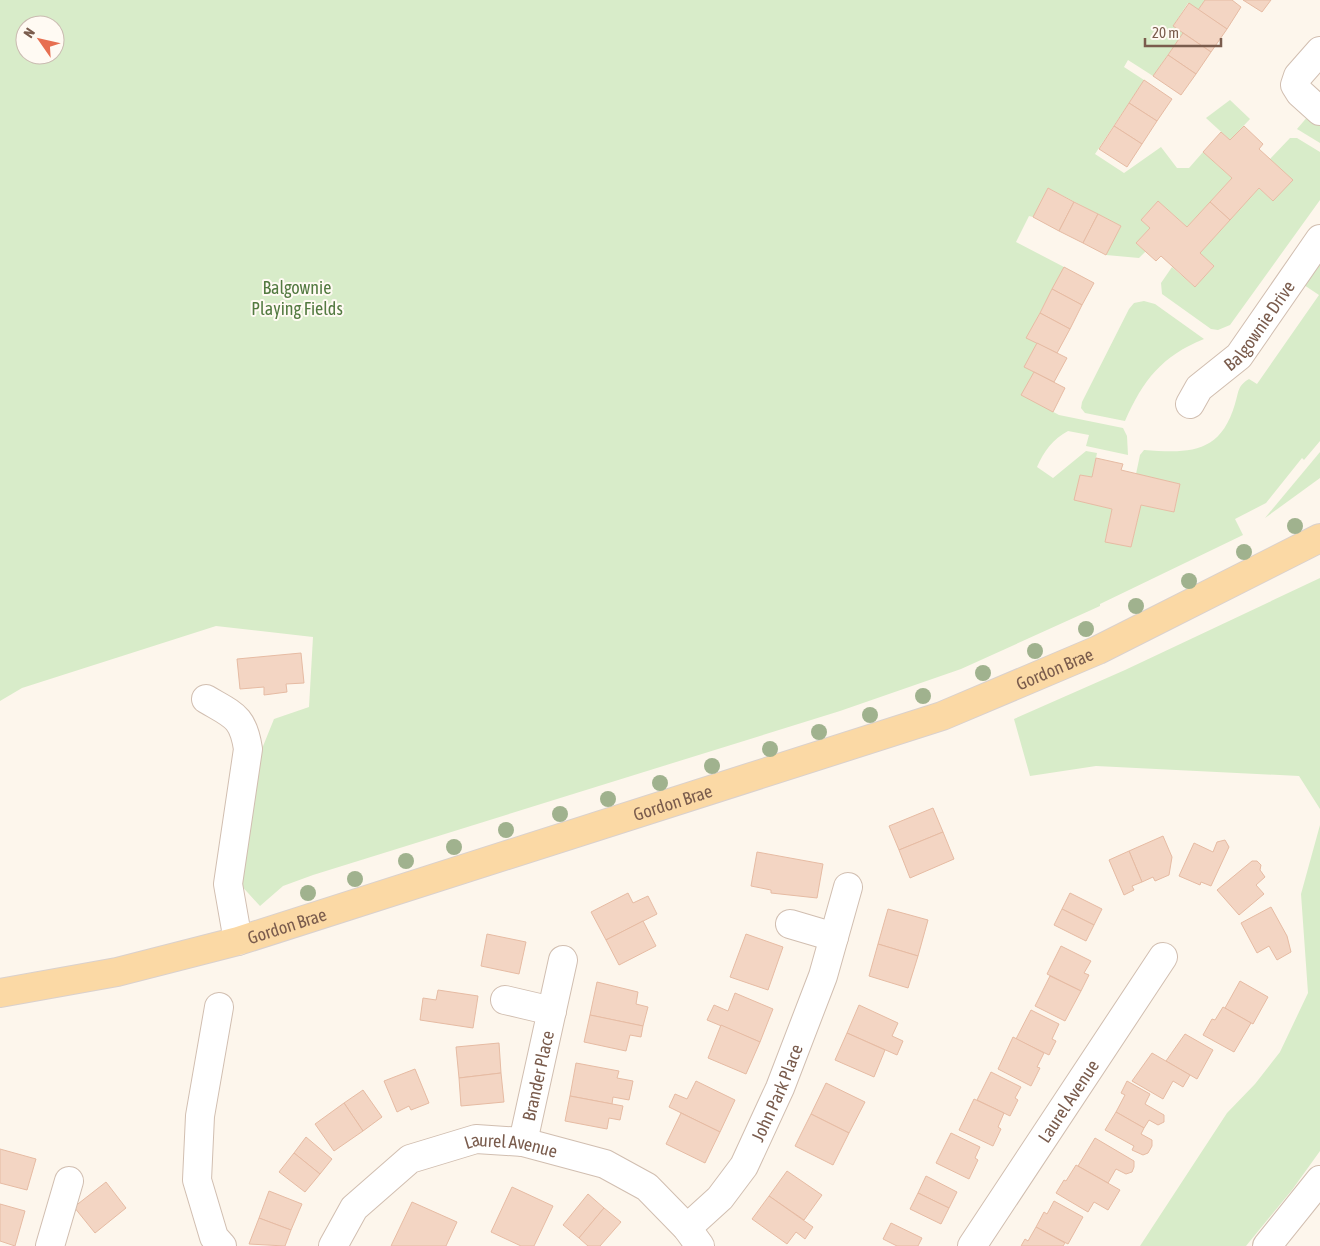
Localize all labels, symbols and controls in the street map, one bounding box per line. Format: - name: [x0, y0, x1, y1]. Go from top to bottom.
- north arrow: [15, 15, 65, 65]
- scale bar: [1145, 15, 1221, 47]
- text: 20 m: [1152, 24, 1179, 41]
- text: N: [20, 25, 38, 41]
- street label: Balgownie Drive: [1219, 276, 1299, 375]
- park label: Balgownie Playing Fields: [251, 277, 343, 319]
- street label: Gordon Brae: [1013, 643, 1096, 694]
- street label: Gordon Brae: [631, 780, 715, 825]
- street label: Gordon Brae: [245, 903, 329, 948]
- street label: Brander Place: [517, 1028, 558, 1123]
- street label: John Park Place: [746, 1041, 806, 1144]
- street label: Laurel Avenue: [1033, 1056, 1103, 1146]
- street label: Laurel Avenue: [461, 1128, 560, 1161]

